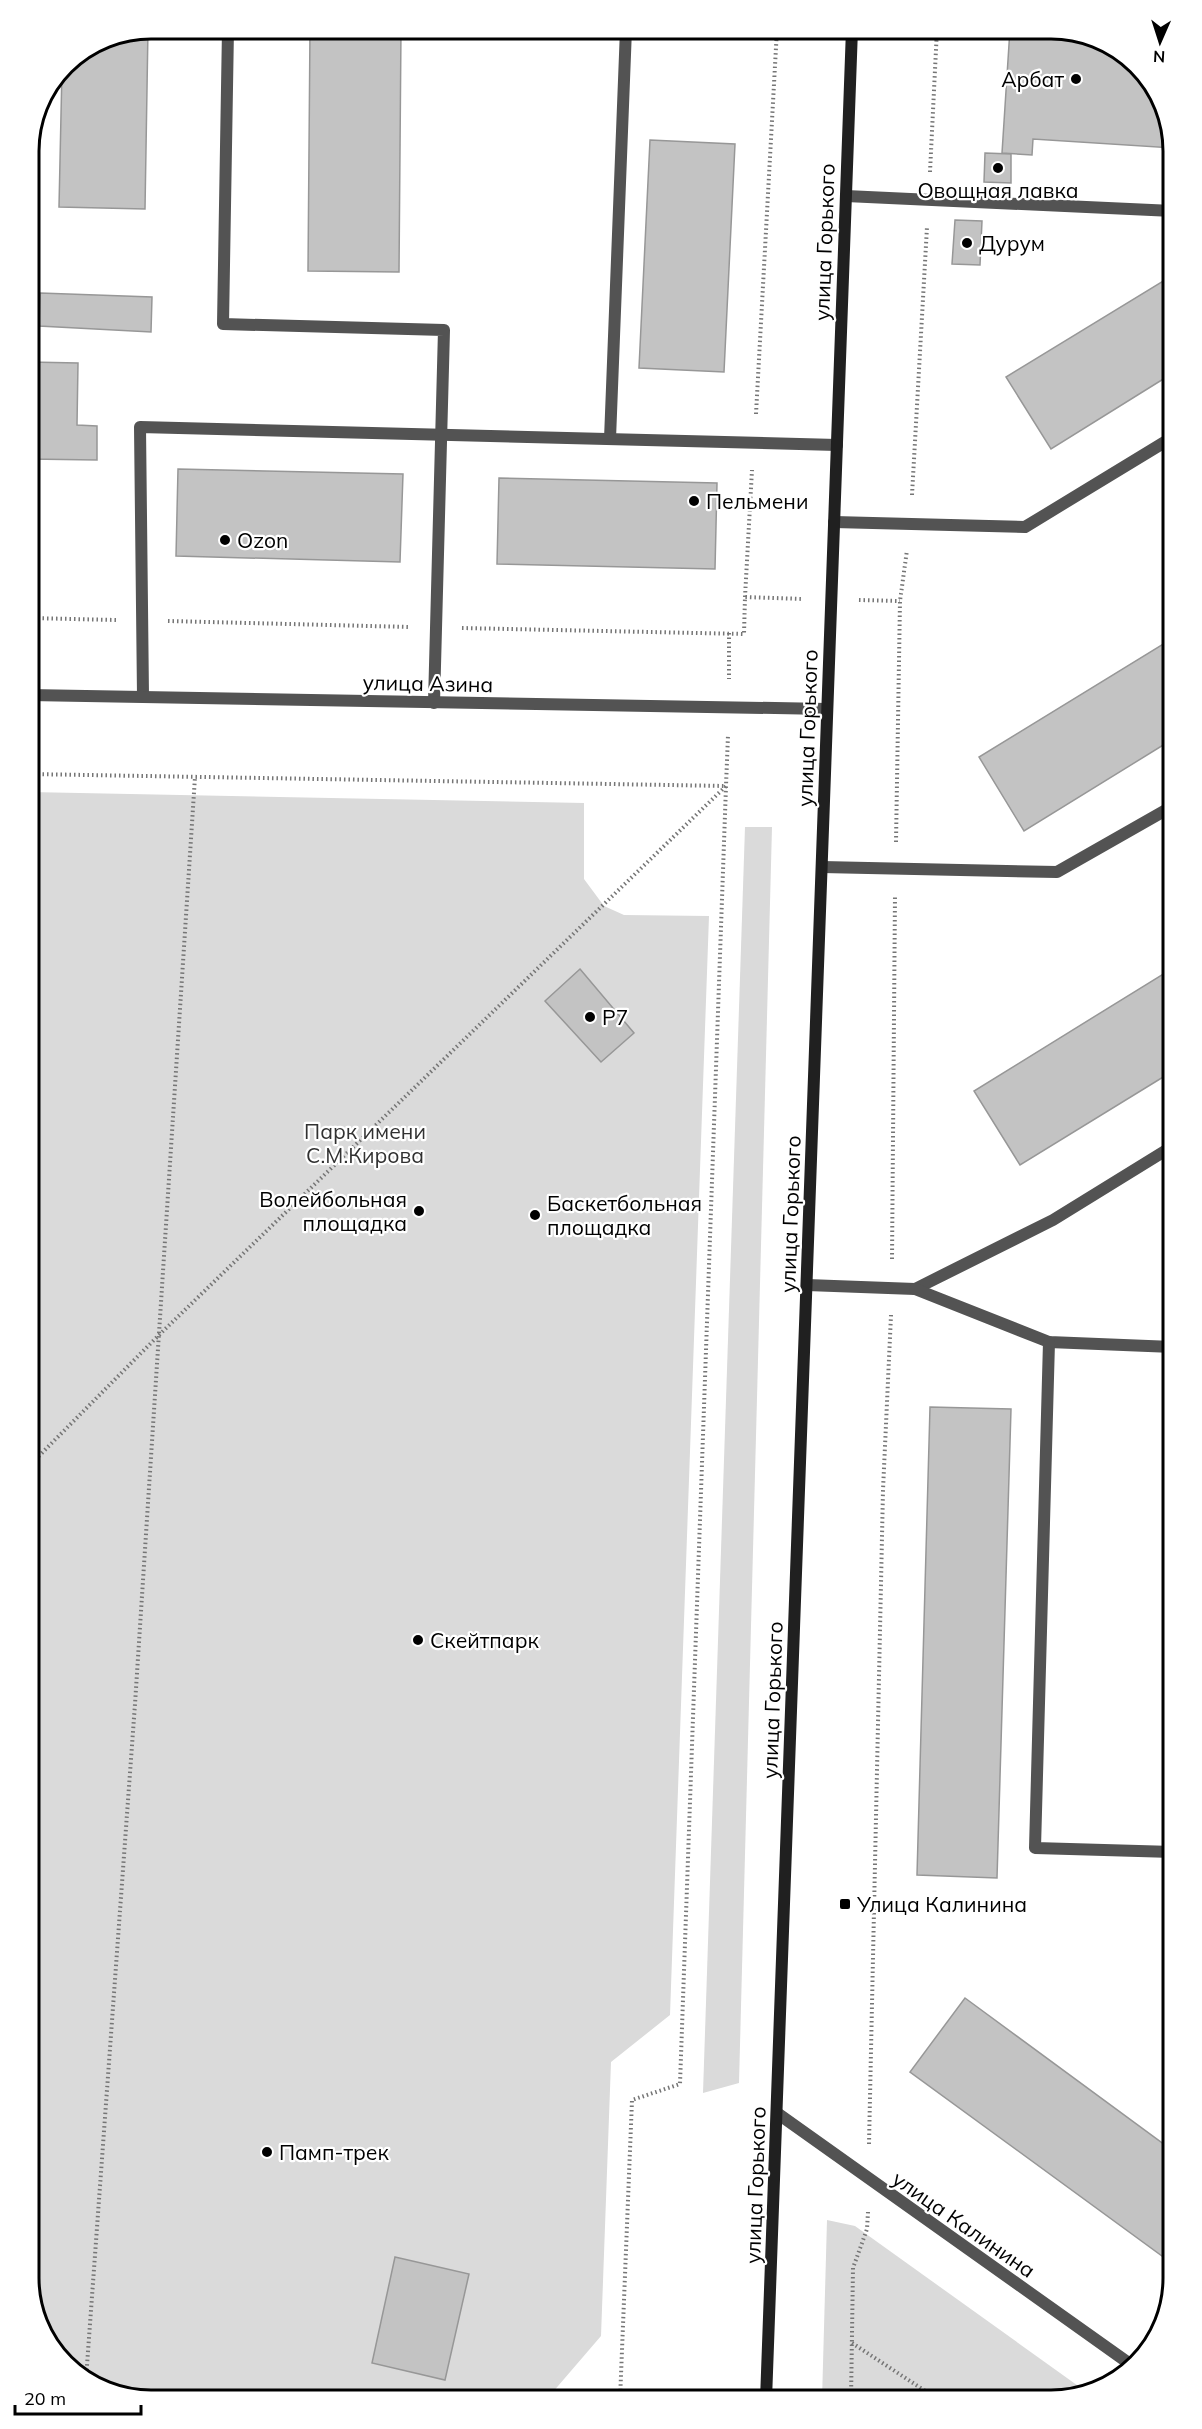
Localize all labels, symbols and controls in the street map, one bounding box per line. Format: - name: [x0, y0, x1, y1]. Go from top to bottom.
- north arrow: [1130, 12, 1190, 72]
- text: N: [1153, 47, 1166, 67]
- place label: Арбат: [1001, 66, 1064, 92]
- marker: Арбат: [1069, 72, 1083, 86]
- marker: Овощная лавка: [991, 161, 1005, 175]
- street label: улица Горького: [808, 163, 840, 321]
- place label: Овощная лавка: [917, 177, 1079, 203]
- place label: Дурум: [979, 230, 1045, 256]
- marker: Дурум: [960, 236, 974, 250]
- place label: Пельмени: [706, 488, 808, 514]
- marker: Пельмени: [687, 494, 701, 508]
- place label: Ozon: [237, 527, 288, 553]
- marker: Ozon: [218, 533, 232, 547]
- street label: улица Горького: [791, 649, 823, 807]
- street label: улица Азина: [362, 669, 494, 697]
- place label: Р7: [602, 1004, 628, 1030]
- marker: Р7: [583, 1010, 597, 1024]
- park label: Парк имени С.М.Кирова: [304, 1118, 426, 1168]
- street label: улица Горького: [774, 1135, 806, 1293]
- place label: Волейбольная площадка: [259, 1186, 407, 1236]
- place label: Баскетбольная площадка: [547, 1190, 702, 1240]
- marker: Волейбольная площадка: [412, 1204, 426, 1218]
- marker: Баскетбольная площадка: [528, 1208, 542, 1222]
- street label: улица Горького: [756, 1621, 788, 1779]
- place label: Скейтпарк: [430, 1627, 539, 1653]
- marker: Скейтпарк: [411, 1633, 425, 1647]
- place label: Улица Калинина: [856, 1891, 1027, 1917]
- marker: Улица Калинина: [838, 1897, 852, 1911]
- street label: улица Горького: [739, 2106, 771, 2264]
- place label: Памп-трек: [279, 2139, 389, 2165]
- marker: Памп-трек: [260, 2145, 274, 2159]
- street label: улица Калинина: [888, 2165, 1040, 2283]
- scale bar: [15, 2378, 141, 2416]
- text: 20 m: [24, 2387, 66, 2410]

